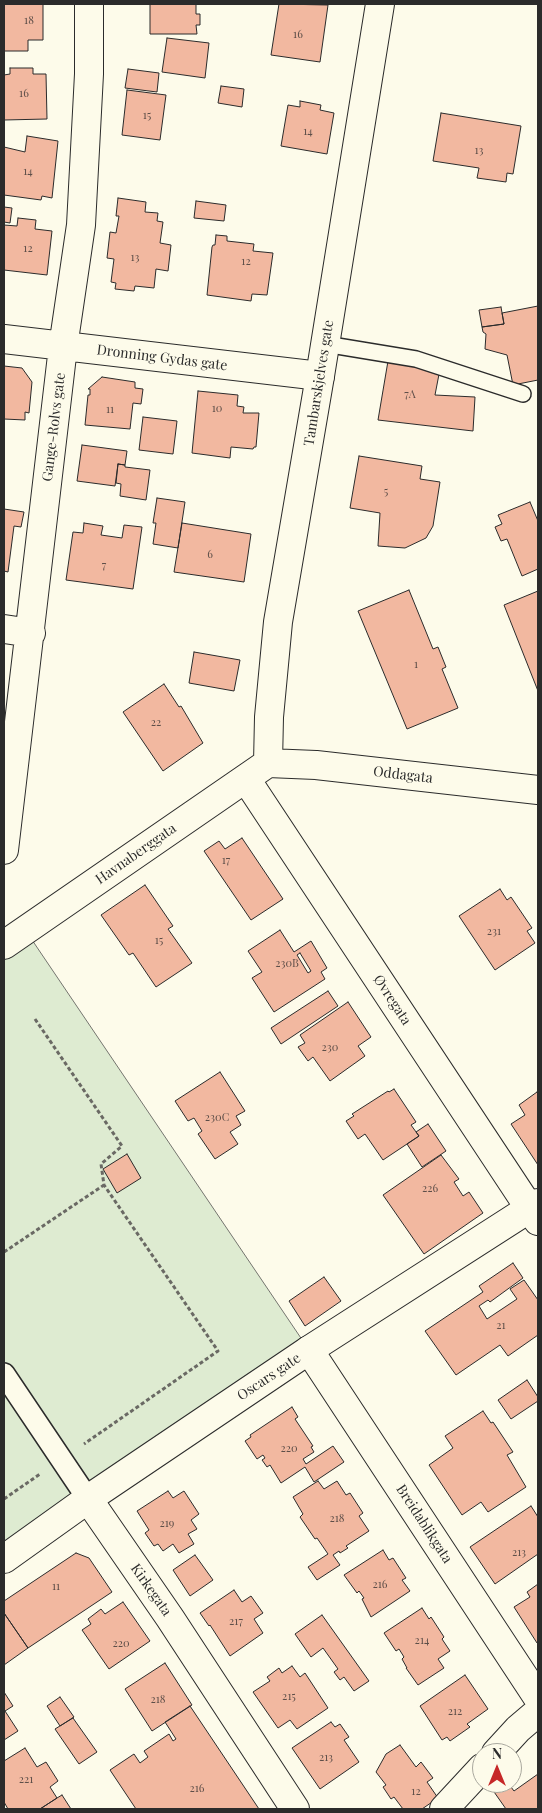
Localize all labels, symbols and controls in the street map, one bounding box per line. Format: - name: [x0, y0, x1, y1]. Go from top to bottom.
- house number: 18: [24, 14, 34, 28]
- house number: 16: [293, 28, 303, 42]
- house number: 16: [19, 87, 29, 101]
- house number: 15: [143, 109, 151, 123]
- house number: 14: [303, 125, 313, 139]
- house number: 13: [475, 144, 483, 158]
- house number: 14: [23, 165, 33, 179]
- house number: 12: [23, 242, 33, 256]
- house number: 13: [131, 251, 139, 265]
- house number: 12: [241, 255, 251, 269]
- street label: Tambarskjelves gate: [301, 319, 337, 447]
- street label: Dronning Gydas gate: [96, 342, 228, 374]
- street label: Gange-Rolvs gate: [39, 372, 69, 482]
- house number: 7A: [404, 388, 416, 402]
- house number: 10: [212, 402, 222, 416]
- house number: 11: [106, 403, 114, 417]
- house number: 5: [384, 485, 388, 499]
- house number: 6: [207, 548, 213, 562]
- house number: 7: [102, 559, 106, 573]
- house number: 1: [414, 658, 418, 672]
- house number: 22: [151, 716, 161, 730]
- street label: Oddagata: [372, 763, 434, 787]
- street label: Havnaberggata: [93, 820, 179, 888]
- house number: 17: [222, 854, 230, 868]
- house number: 231: [487, 925, 501, 939]
- house number: 15: [155, 934, 163, 948]
- house number: 230B: [275, 957, 299, 971]
- street label: Øvregata: [370, 972, 414, 1028]
- house number: 230: [322, 1041, 338, 1055]
- house number: 230C: [205, 1111, 229, 1125]
- house number: 226: [422, 1182, 438, 1196]
- house number: 21: [496, 1319, 506, 1333]
- street label: Oscars gate: [234, 1350, 304, 1404]
- house number: 220: [280, 1442, 298, 1456]
- street label: Breidablikgata: [392, 1481, 456, 1567]
- house number: 218: [329, 1512, 345, 1526]
- house number: 219: [160, 1517, 174, 1531]
- house number: 213: [512, 1546, 526, 1560]
- street label: Kirkegata: [127, 1561, 175, 1619]
- house number: 216: [372, 1578, 388, 1592]
- house number: 11: [52, 1580, 60, 1594]
- house number: 217: [229, 1615, 243, 1629]
- house number: 214: [415, 1634, 429, 1648]
- house number: 220: [112, 1637, 130, 1651]
- house number: 215: [282, 1690, 296, 1704]
- house number: 218: [150, 1693, 166, 1707]
- house number: 212: [448, 1705, 462, 1719]
- north arrow: [472, 1743, 522, 1793]
- text: N: [492, 1744, 502, 1763]
- house number: 213: [319, 1751, 333, 1765]
- house number: 221: [19, 1773, 33, 1787]
- house number: 216: [189, 1782, 205, 1796]
- house number: 12: [411, 1785, 421, 1799]

